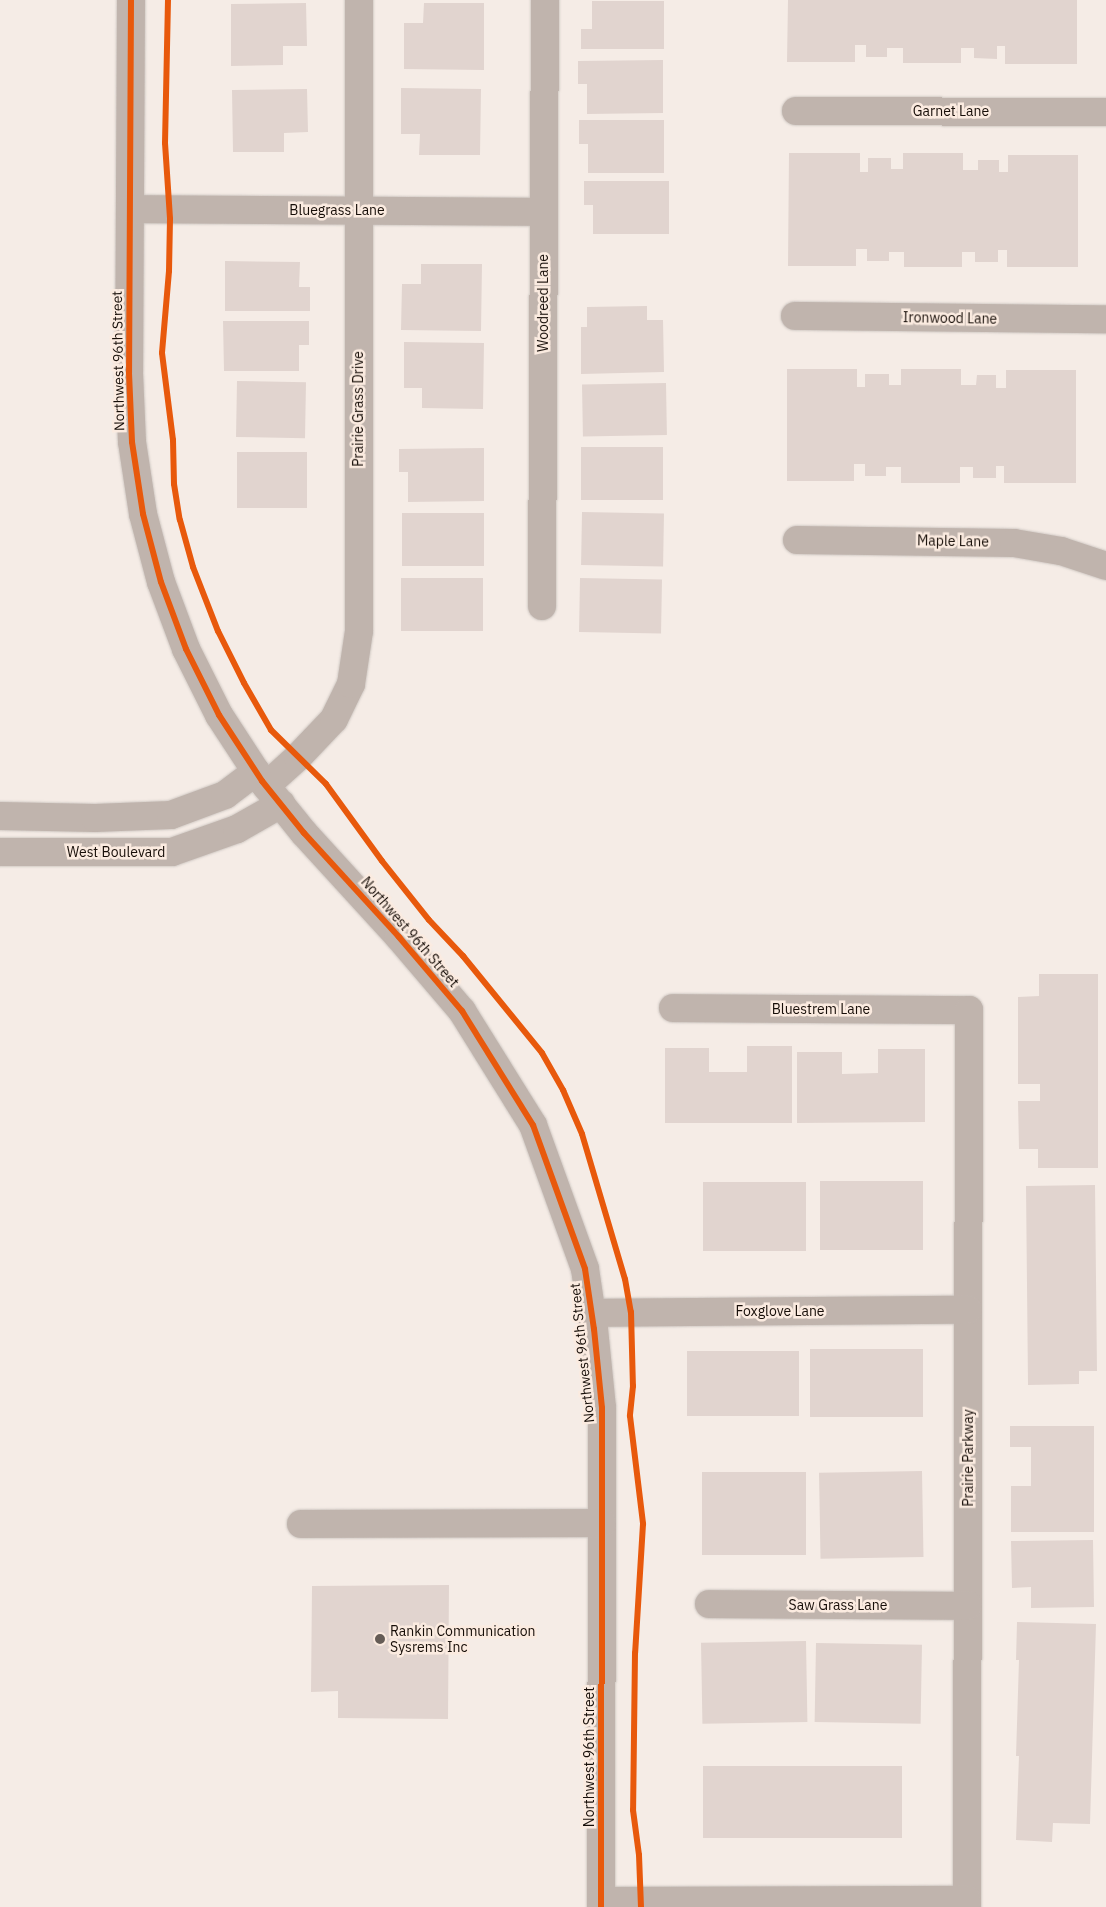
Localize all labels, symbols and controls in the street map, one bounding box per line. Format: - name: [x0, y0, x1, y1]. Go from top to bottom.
- street label: Garnet Lane: [913, 103, 989, 119]
- street label: Bluegrass Lane: [289, 202, 385, 218]
- street label: Woodreed Lane: [535, 254, 551, 352]
- street label: Northwest 96th Street: [108, 291, 128, 431]
- street label: Ironwood Lane: [903, 309, 997, 327]
- street label: Prairie Grass Drive: [350, 351, 366, 467]
- street label: Maple Lane: [917, 532, 989, 550]
- street label: West Boulevard: [67, 844, 165, 860]
- street label: Northwest 96th Street: [358, 874, 462, 990]
- street label: Bluestrem Lane: [772, 1001, 870, 1017]
- street label: Northwest 96th Street: [566, 1282, 598, 1424]
- street label: Foxglove Lane: [735, 1303, 825, 1319]
- street label: Prairie Parkway: [960, 1409, 976, 1507]
- street label: Saw Grass Lane: [789, 1597, 887, 1613]
- place label: Rankin Communication Sysrems Inc: [390, 1623, 535, 1655]
- marker: Rankin Communication Sysrems Inc: [374, 1633, 386, 1645]
- street label: Northwest 96th Street: [581, 1687, 597, 1827]

